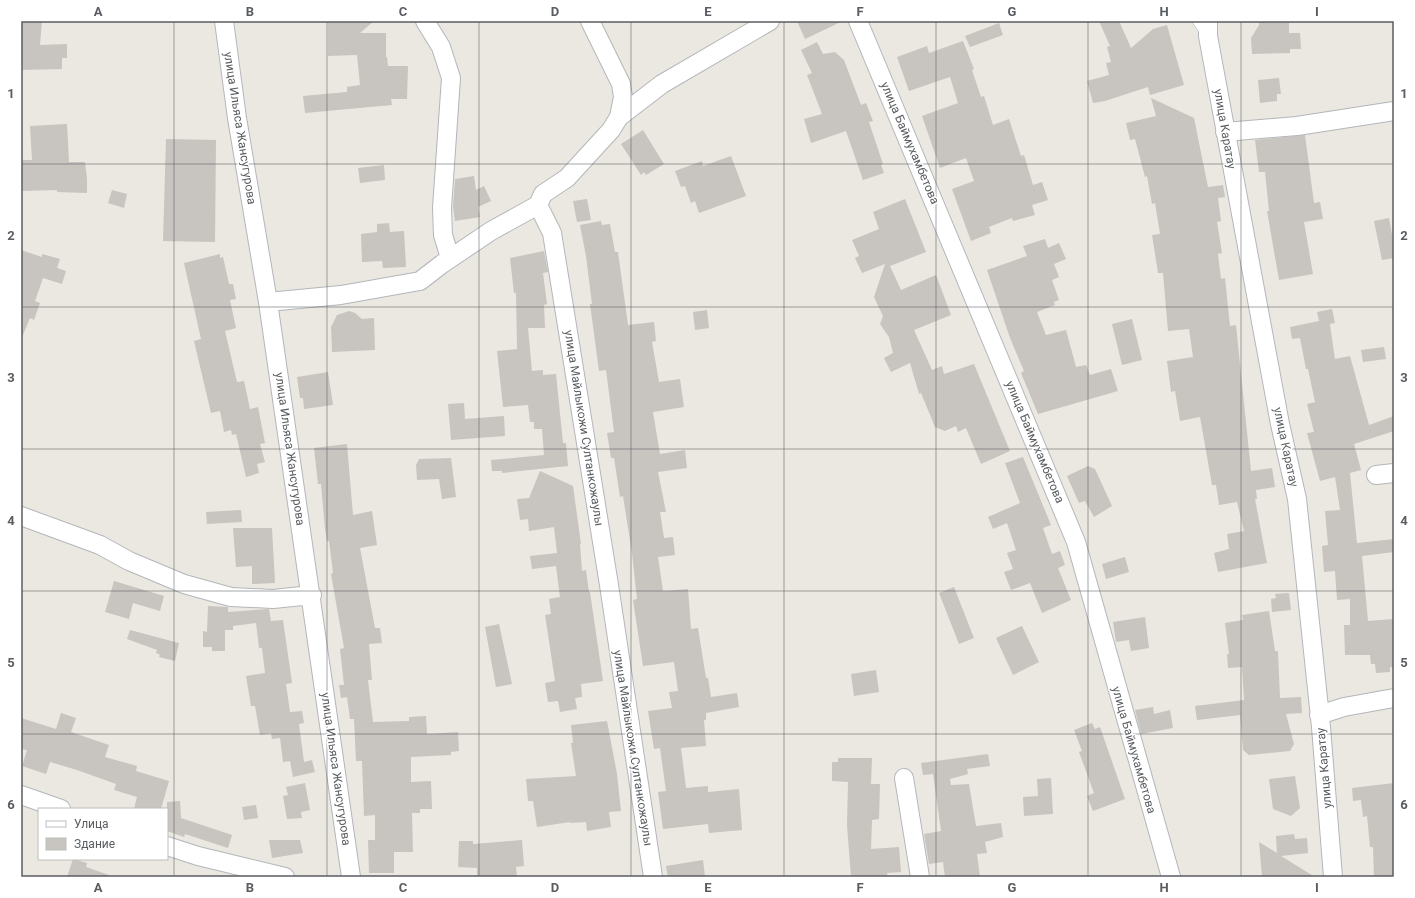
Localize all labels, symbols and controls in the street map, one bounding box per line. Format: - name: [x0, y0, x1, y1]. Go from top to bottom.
- text: A: [94, 4, 103, 19]
- text: B: [246, 4, 254, 19]
- text: C: [399, 4, 408, 19]
- text: D: [551, 4, 559, 19]
- text: E: [704, 4, 712, 19]
- text: F: [856, 4, 864, 19]
- text: G: [1008, 4, 1017, 19]
- text: H: [1159, 4, 1169, 19]
- text: I: [1315, 4, 1319, 19]
- street label: улица Ильяса Жансугурова: [221, 51, 259, 205]
- street label: улица Баймухамбетова: [878, 80, 942, 206]
- text: 1: [7, 86, 15, 101]
- text: 1: [1400, 86, 1408, 101]
- street label: улица Каратау: [1211, 88, 1239, 170]
- text: 2: [7, 228, 15, 243]
- text: 2: [1400, 228, 1408, 243]
- street label: улица Майлыкожи Султанкожаулы: [562, 329, 606, 527]
- text: 3: [7, 370, 15, 385]
- text: 3: [1400, 370, 1408, 385]
- street label: улица Ильяса Жансугурова: [272, 372, 308, 526]
- street label: улица Баймухамбетова: [1003, 379, 1067, 505]
- street label: улица Каратау: [1271, 406, 1301, 488]
- text: 4: [7, 513, 15, 528]
- text: 4: [1400, 513, 1408, 528]
- street label: улица Майлыкожи Султанкожаулы: [611, 649, 655, 847]
- text: 5: [7, 655, 15, 670]
- text: 5: [1400, 655, 1408, 670]
- street label: улица Баймухамбетова: [1109, 685, 1159, 815]
- street label: улица Ильяса Жансугурова: [318, 692, 354, 846]
- street label: улица Каратау: [1313, 727, 1335, 809]
- text: 6: [7, 797, 15, 812]
- text: 6: [1400, 797, 1408, 812]
- legend: [38, 808, 168, 860]
- text: Улица: [74, 817, 109, 831]
- text: Здание: [74, 837, 115, 851]
- text: A: [94, 880, 103, 895]
- text: B: [246, 880, 254, 895]
- text: C: [399, 880, 408, 895]
- text: D: [551, 880, 559, 895]
- text: E: [704, 880, 712, 895]
- text: F: [856, 880, 864, 895]
- text: G: [1008, 880, 1017, 895]
- text: H: [1159, 880, 1169, 895]
- text: I: [1315, 880, 1319, 895]

